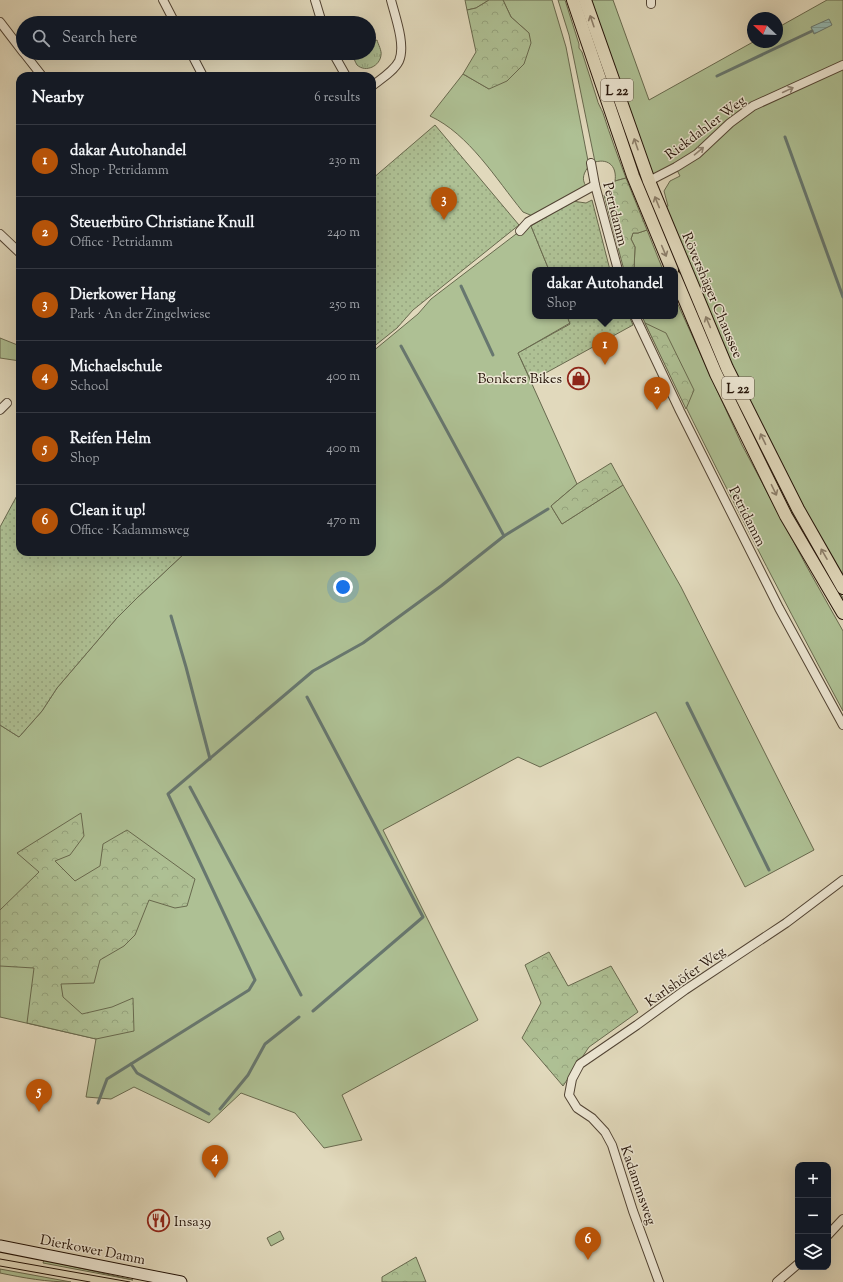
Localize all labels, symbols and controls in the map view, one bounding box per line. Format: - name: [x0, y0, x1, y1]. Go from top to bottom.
- north arrow: [747, 12, 783, 48]
- one-way arrow: [588, 15, 595, 28]
- search box: [16, 16, 376, 60]
- icon: search: [30, 27, 52, 49]
- text: Search here: [62, 28, 137, 49]
- road number: L 22: [601, 79, 633, 101]
- text: Nearby: [32, 86, 84, 110]
- one-way arrow: [782, 86, 794, 93]
- text: 6 results: [314, 89, 360, 107]
- street label: Riekdahler Weg: [662, 91, 751, 166]
- one-way arrow: [631, 138, 639, 150]
- text: dakar Autohandel: [70, 141, 187, 162]
- one-way arrow: [694, 147, 704, 156]
- text: 1: [43, 152, 47, 170]
- text: 230 m: [328, 152, 360, 170]
- text: Shop · Petridamm: [70, 162, 169, 180]
- street label: Petridamm: [596, 180, 632, 249]
- pin: 3: [431, 187, 457, 220]
- one-way arrow: [653, 197, 661, 209]
- text: Steuerbüro Christiane Knull: [70, 213, 254, 234]
- text: 2: [42, 224, 48, 242]
- text: 240 m: [327, 224, 360, 242]
- street label: Rövershäger Chaussee: [676, 230, 747, 362]
- text: Office · Petridamm: [70, 234, 173, 252]
- one-way arrow: [661, 244, 668, 256]
- popup: [532, 267, 678, 319]
- text: dakar Autohandel: [547, 274, 663, 295]
- text: Dierkower Hang: [70, 285, 176, 306]
- text: Shop: [547, 295, 576, 313]
- text: 3: [42, 296, 48, 314]
- text: 250 m: [329, 296, 360, 314]
- text: Park · An der Zingelwiese: [70, 306, 211, 324]
- one-way arrow: [704, 316, 711, 328]
- pin: 1: [592, 332, 618, 365]
- text: Michaelschule: [70, 357, 162, 378]
- shop icon: Bonkers Bikes: [565, 365, 591, 391]
- text: 4: [42, 368, 48, 386]
- text: 400 m: [326, 368, 360, 386]
- place label: Bonkers Bikes: [477, 370, 562, 390]
- pin: 2: [644, 377, 670, 410]
- road number: L 22: [722, 377, 754, 399]
- text: School: [70, 378, 109, 396]
- text: Reifen Helm: [70, 429, 151, 450]
- one-way arrow: [759, 434, 766, 446]
- text: 5: [43, 440, 47, 458]
- text: 400 m: [326, 440, 360, 458]
- text: Shop: [70, 450, 99, 468]
- street label: Petridamm: [723, 483, 770, 551]
- one-way arrow: [771, 484, 778, 496]
- text: Clean it up!: [70, 501, 146, 522]
- text: 6: [42, 512, 48, 530]
- text: 470 m: [327, 512, 360, 530]
- text: Office · Kadammsweg: [70, 522, 189, 540]
- one-way arrow: [819, 548, 827, 560]
- your location: [333, 577, 353, 597]
- street label: Karlshöfer Weg: [642, 943, 730, 1013]
- pin: 5: [26, 1079, 52, 1112]
- street label: Kadammsweg: [614, 1143, 660, 1228]
- pin: 4: [202, 1145, 228, 1178]
- map controls: [795, 1162, 831, 1270]
- button: +: [795, 1162, 831, 1198]
- button: −: [795, 1198, 831, 1234]
- restaurant icon: Insa39: [146, 1208, 172, 1234]
- place label: Insa39: [174, 1213, 211, 1233]
- pin: 6: [575, 1227, 601, 1260]
- street label: Dierkower Damm: [38, 1231, 147, 1271]
- button: layers: [795, 1234, 831, 1270]

